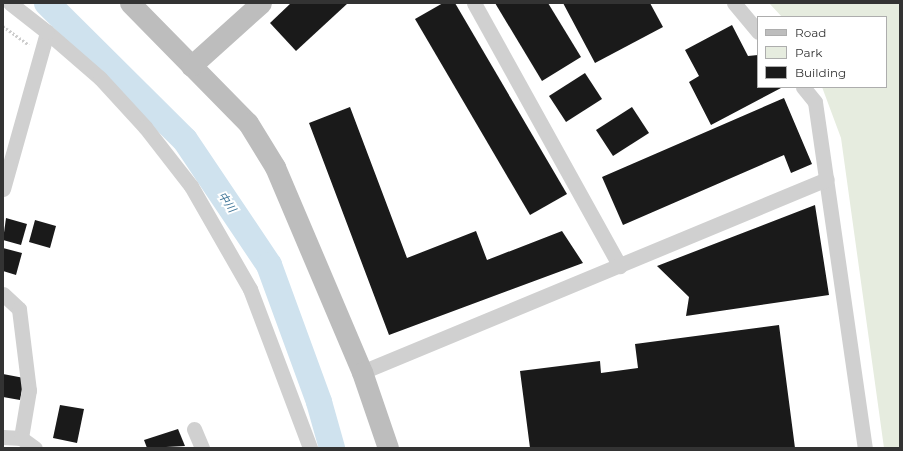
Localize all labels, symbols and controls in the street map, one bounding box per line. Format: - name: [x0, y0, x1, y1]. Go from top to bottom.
- legend: [757, 16, 887, 88]
- text: Road: [795, 25, 826, 40]
- text: Park: [795, 45, 822, 60]
- text: Building: [795, 65, 846, 80]
- water label: 中川: [215, 189, 239, 215]

